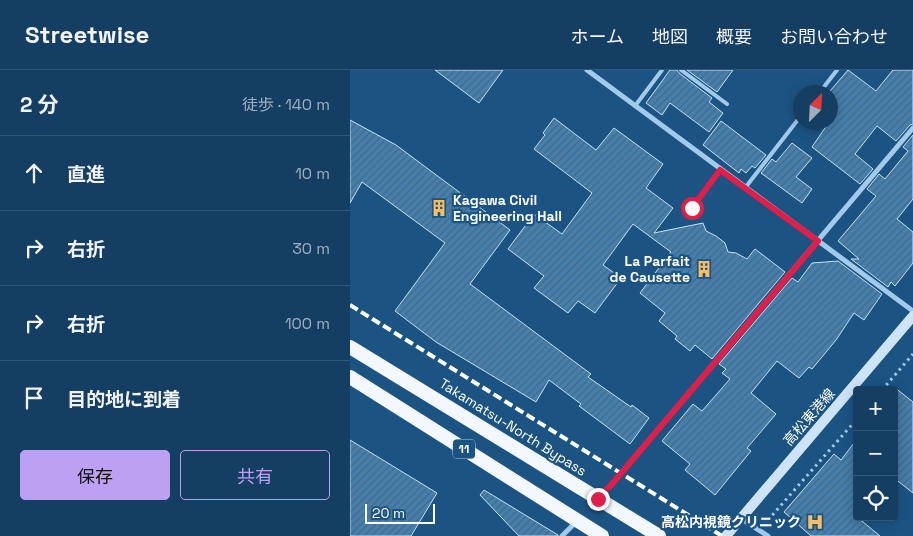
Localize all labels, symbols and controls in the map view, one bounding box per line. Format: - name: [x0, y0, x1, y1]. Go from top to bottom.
- text: Streetwise: [25, 19, 149, 50]
- text: ホーム: [571, 25, 624, 48]
- text: 地図: [652, 25, 688, 48]
- text: 概要: [716, 25, 752, 48]
- text: お問い合わせ: [780, 25, 888, 48]
- north arrow: [793, 85, 838, 130]
- text: 2 分: [20, 91, 59, 118]
- text: 徒歩 · 140 m: [242, 94, 330, 115]
- icon: ahead: [20, 159, 48, 187]
- text: 直進: [67, 162, 105, 187]
- text: 10 m: [295, 163, 330, 184]
- place label: Kagawa Civil Engineering Hall: [453, 191, 562, 225]
- route start: [681, 197, 704, 220]
- building icon: Kagawa Civil Engineering Hall: [429, 198, 449, 218]
- icon: right: [20, 234, 48, 262]
- text: 右折: [67, 237, 105, 262]
- text: 30 m: [292, 238, 330, 259]
- place label: La Parfait de Causette: [609, 252, 690, 286]
- building icon: La Parfait de Causette: [694, 259, 714, 279]
- icon: right: [20, 309, 48, 337]
- text: 右折: [67, 312, 105, 337]
- text: 100 m: [285, 313, 330, 334]
- street label: Takamatsu-North Bypass: [436, 374, 590, 480]
- icon: arrive: [20, 384, 48, 412]
- street label: 高松東港線: [779, 385, 839, 449]
- map controls: [853, 386, 898, 521]
- button: +: [853, 386, 898, 431]
- text: 目的地に到着: [67, 387, 181, 412]
- button: −: [853, 431, 898, 476]
- road number: 11: [453, 439, 475, 458]
- button: 保存: [20, 450, 170, 500]
- button: 共有: [180, 450, 330, 500]
- button: locate: [853, 476, 898, 521]
- route end: [587, 488, 610, 511]
- scale bar: [365, 501, 435, 524]
- text: 20 m: [372, 504, 405, 522]
- hospital icon: 高松内視鏡クリニック: [805, 512, 825, 532]
- place label: 高松内視鏡クリニック: [661, 513, 801, 531]

